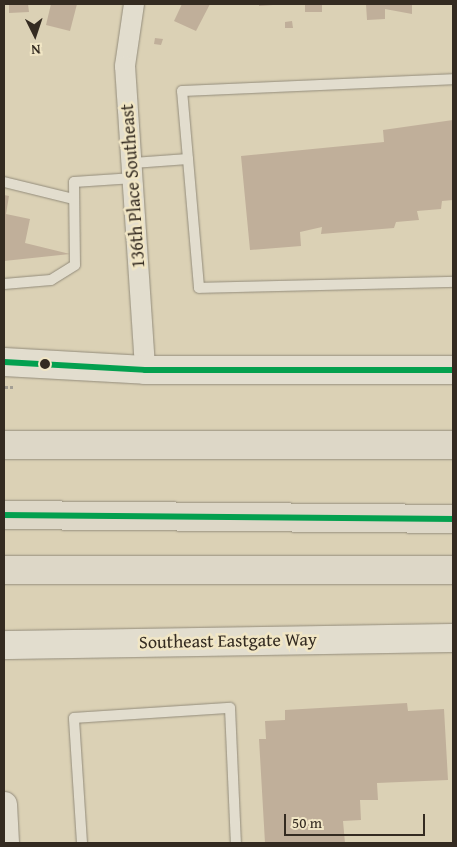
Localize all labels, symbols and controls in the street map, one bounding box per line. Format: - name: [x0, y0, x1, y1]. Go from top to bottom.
- north arrow: [10, 10, 60, 60]
- text: N: [31, 40, 41, 60]
- street label: 136th Place Southeast: [116, 103, 150, 269]
- unlabelled marker: [40, 359, 50, 369]
- street label: Southeast Eastgate Way: [139, 629, 317, 653]
- scale bar: [287, 804, 428, 836]
- text: 50 m: [292, 812, 322, 833]

